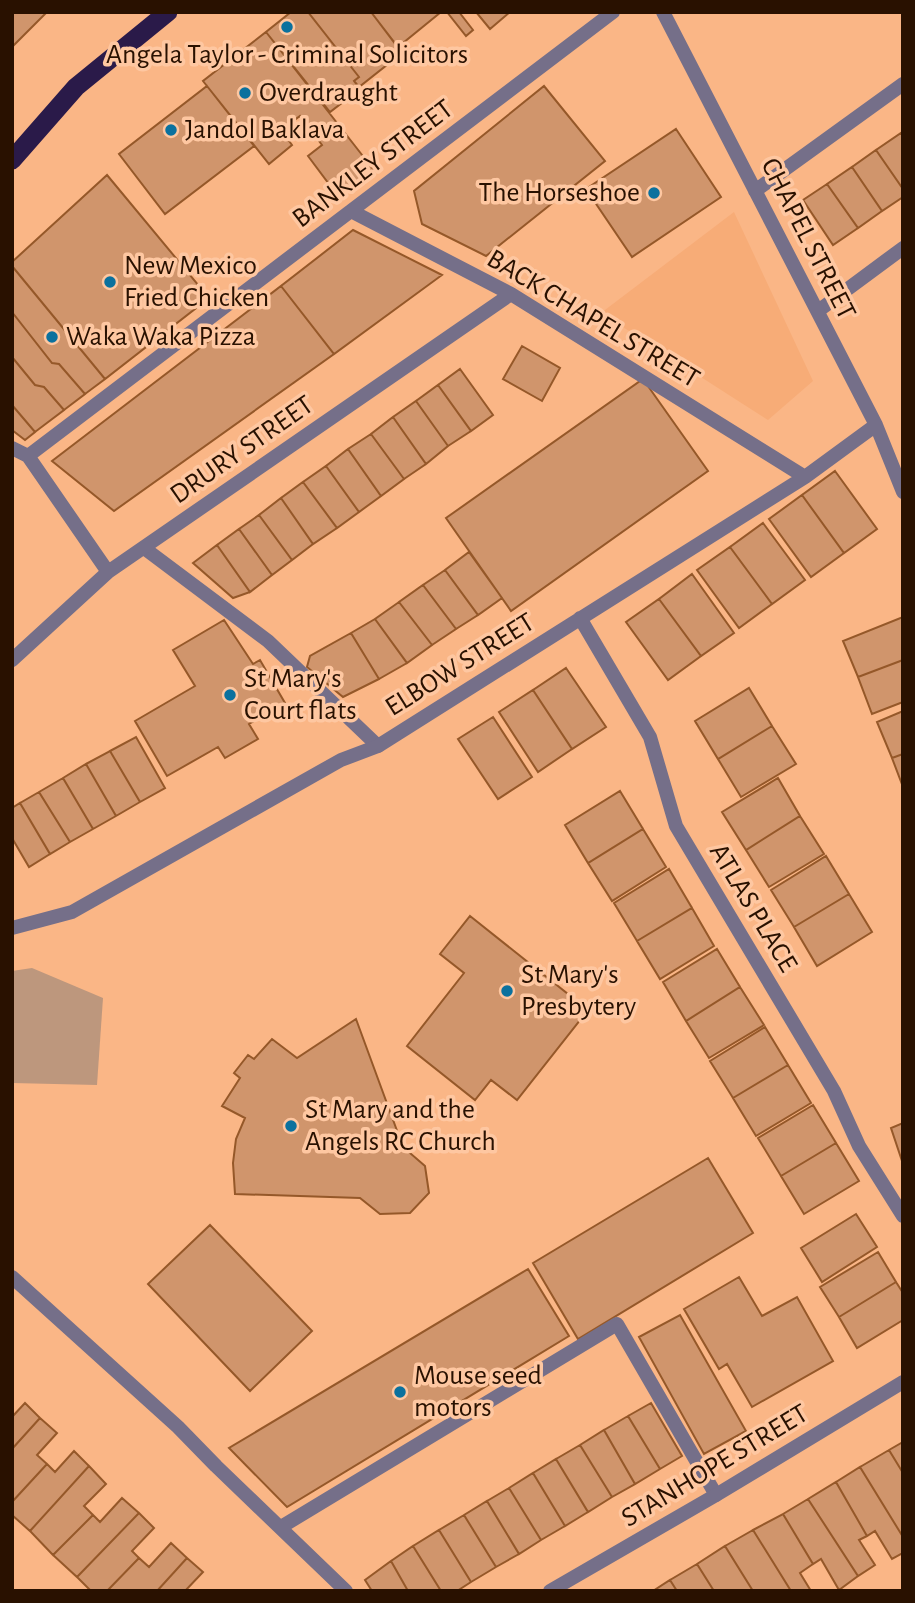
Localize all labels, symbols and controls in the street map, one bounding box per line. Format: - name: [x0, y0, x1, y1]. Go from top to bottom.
- marker: Angela Taylor - Criminal Solicitors: [279, 19, 295, 35]
- place label: Angela Taylor - Criminal Solicitors: [106, 41, 468, 69]
- place label: Overdraught: [259, 79, 398, 107]
- marker: Overdraught: [237, 85, 253, 101]
- street label: BANKLEY STREET: [288, 95, 459, 233]
- place label: Jandol Baklava: [185, 116, 345, 144]
- marker: Jandol Baklava: [163, 122, 179, 138]
- street label: CHAPEL STREET: [755, 154, 861, 324]
- place label: The Horseshoe: [479, 179, 640, 207]
- marker: The Horseshoe: [646, 185, 662, 201]
- street label: BACK CHAPEL STREET: [482, 245, 704, 394]
- place label: New Mexico Fried Chicken: [124, 252, 269, 312]
- marker: New Mexico Fried Chicken: [102, 274, 118, 290]
- place label: Waka Waka Pizza: [66, 323, 256, 351]
- marker: Waka Waka Pizza: [44, 329, 60, 345]
- street label: DRURY STREET: [165, 390, 319, 509]
- street label: ELBOW STREET: [381, 608, 540, 722]
- place label: St Mary's Court flats: [244, 665, 357, 725]
- marker: St Mary's Court flats: [222, 687, 238, 703]
- street label: ATLAS PLACE: [704, 839, 802, 977]
- place label: St Mary's Presbytery: [521, 961, 636, 1021]
- marker: St Mary's Presbytery: [499, 983, 515, 999]
- place label: St Mary and the Angels RC Church: [305, 1096, 496, 1156]
- marker: St Mary and the Angels RC Church: [283, 1118, 299, 1134]
- place label: Mouse seed motors: [414, 1362, 542, 1422]
- marker: Mouse seed motors: [392, 1384, 408, 1400]
- street label: STANHOPE STREET: [617, 1399, 813, 1533]

